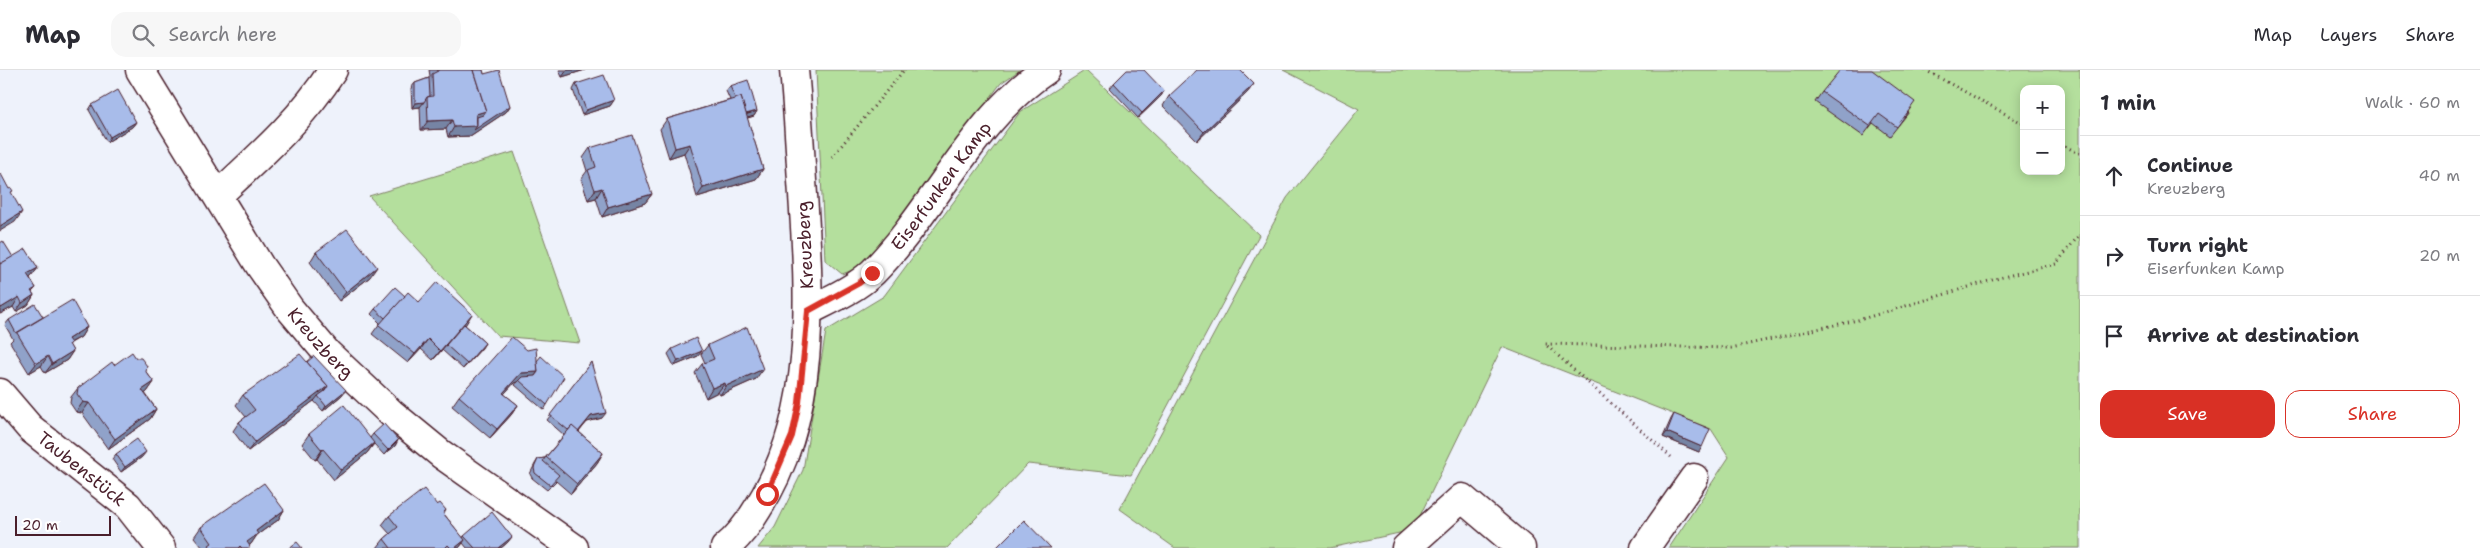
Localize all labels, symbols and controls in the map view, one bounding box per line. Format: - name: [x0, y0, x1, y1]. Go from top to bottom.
- search box: [111, 12, 461, 57]
- text: Map: [25, 19, 81, 51]
- icon: search: [129, 21, 157, 49]
- text: Search here: [169, 22, 277, 47]
- text: Map: [2254, 23, 2292, 47]
- text: Layers: [2320, 23, 2377, 47]
- text: Share: [2405, 23, 2455, 47]
- map controls: [2020, 85, 2065, 175]
- button: +: [2020, 85, 2065, 130]
- text: 1 min: [2100, 89, 2156, 117]
- text: Walk · 60 m: [2365, 92, 2460, 113]
- street label: Eiserfunken Kamp: [886, 116, 997, 256]
- button: −: [2020, 130, 2065, 175]
- text: Continue: [2147, 153, 2233, 178]
- icon: ahead: [2100, 162, 2128, 190]
- text: 40 m: [2418, 165, 2460, 186]
- text: Kreuzberg: [2147, 178, 2225, 199]
- street label: Kreuzberg: [791, 200, 819, 290]
- text: Turn right: [2147, 233, 2248, 258]
- icon: right: [2100, 242, 2128, 270]
- text: 20 m: [2419, 245, 2460, 266]
- text: Eiserfunken Kamp: [2147, 258, 2285, 279]
- route end: [861, 262, 884, 285]
- street label: Kreuzberg: [282, 303, 359, 384]
- icon: arrive: [2100, 322, 2128, 350]
- text: Arrive at destination: [2147, 323, 2359, 348]
- button: Save: [2100, 390, 2275, 438]
- button: Share: [2285, 390, 2460, 438]
- street label: Taubenstück: [32, 426, 131, 512]
- route start: [756, 483, 779, 506]
- scale bar: [15, 513, 111, 536]
- text: 20 m: [22, 516, 58, 534]

